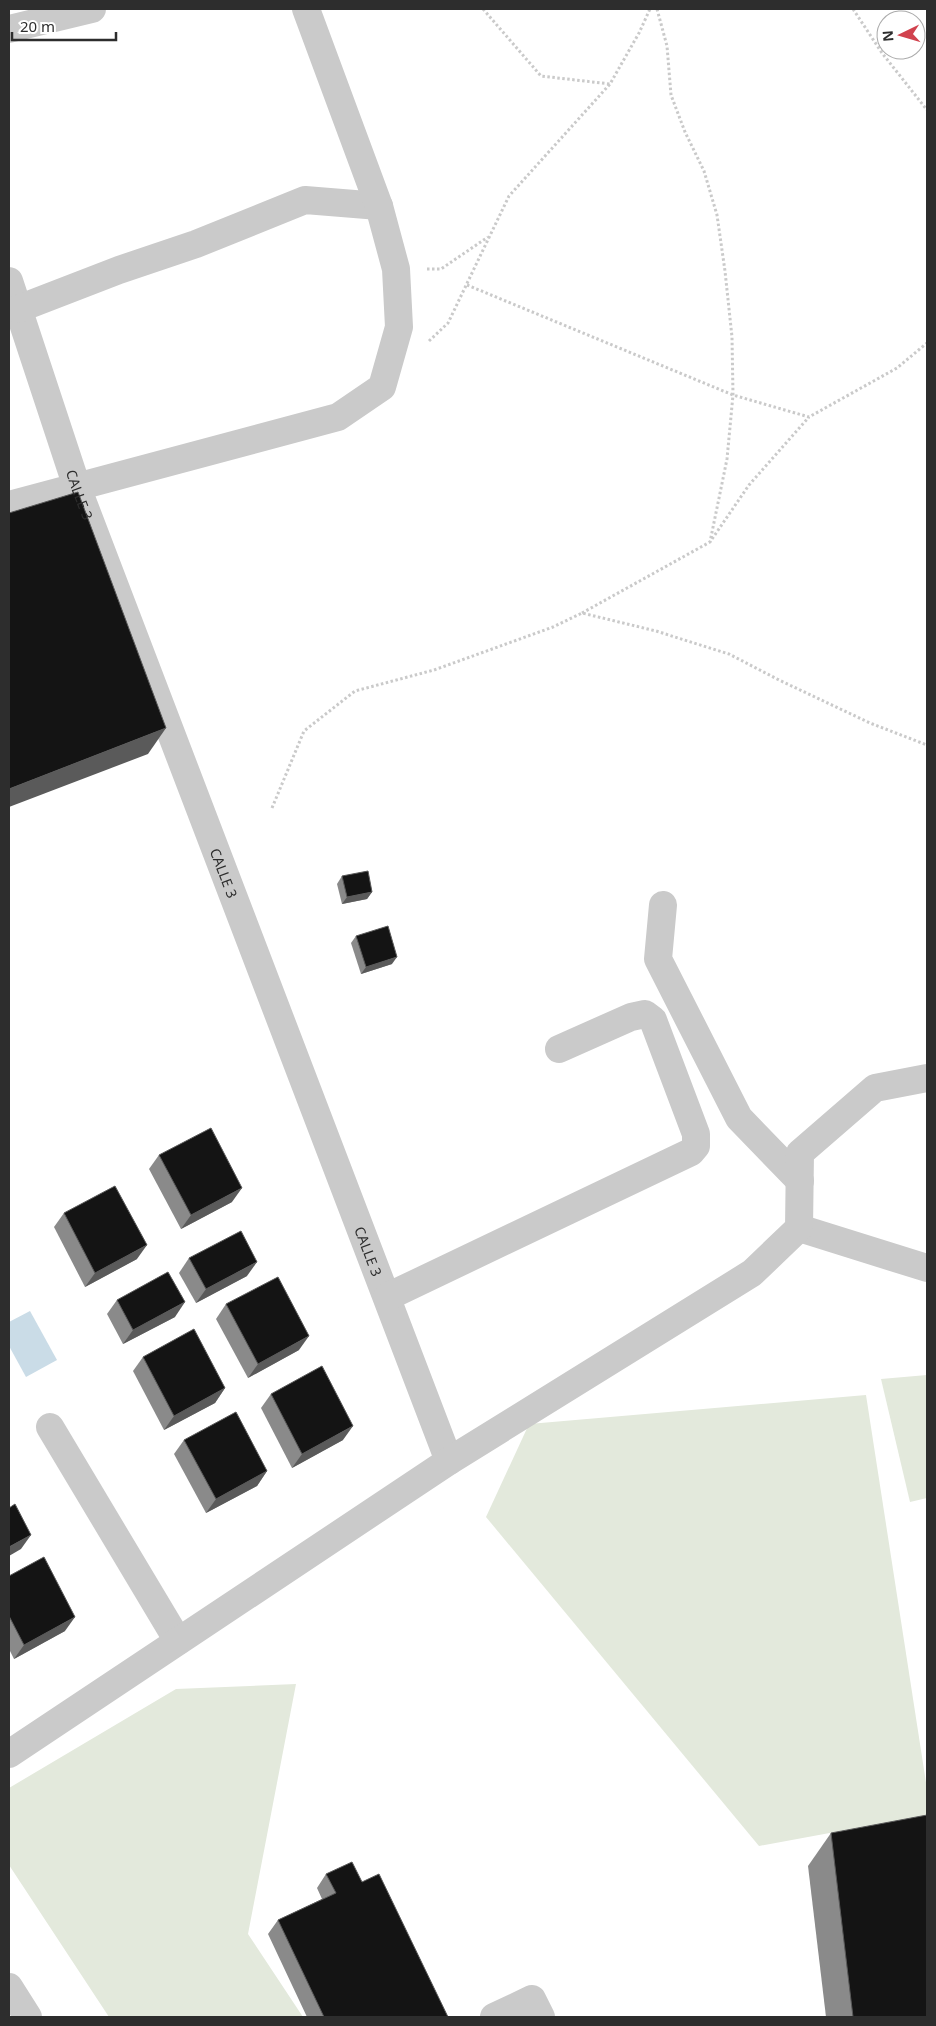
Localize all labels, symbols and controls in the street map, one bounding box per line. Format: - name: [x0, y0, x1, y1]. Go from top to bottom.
- scale bar: [12, 10, 116, 42]
- north arrow: [876, 10, 926, 60]
- text: 20 m: [20, 16, 55, 36]
- text: N: [878, 30, 898, 43]
- street label: CALLE 3: [62, 467, 98, 522]
- street label: CALLE 3: [206, 845, 243, 901]
- street label: CALLE 3: [351, 1224, 387, 1279]

